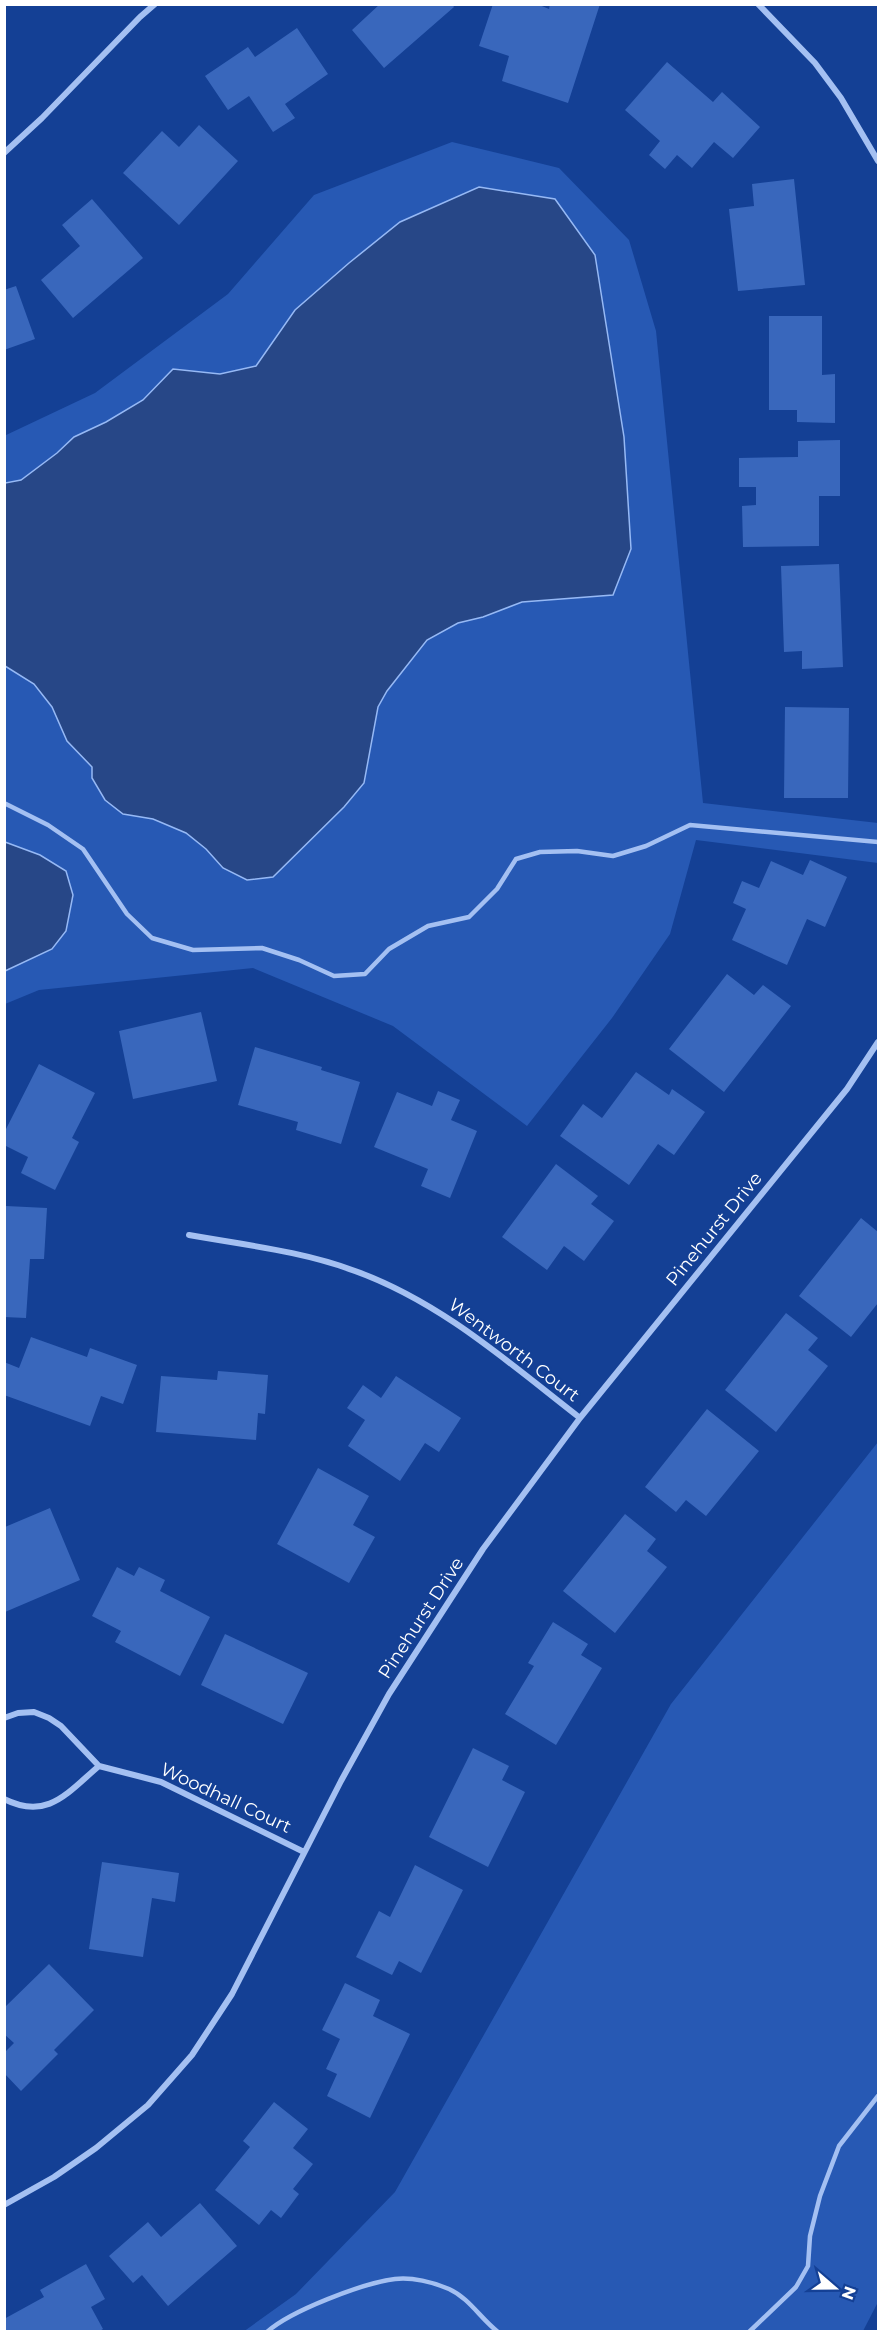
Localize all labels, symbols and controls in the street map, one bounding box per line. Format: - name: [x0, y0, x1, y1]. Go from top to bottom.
- street label: Pinehurst Drive: [661, 1167, 767, 1290]
- street label: Wentworth Court: [444, 1294, 584, 1406]
- street label: Pinehurst Drive: [374, 1553, 468, 1683]
- street label: Woodhall Court: [157, 1758, 295, 1838]
- north arrow: [805, 2258, 865, 2318]
- text: N: [837, 2284, 860, 2302]

